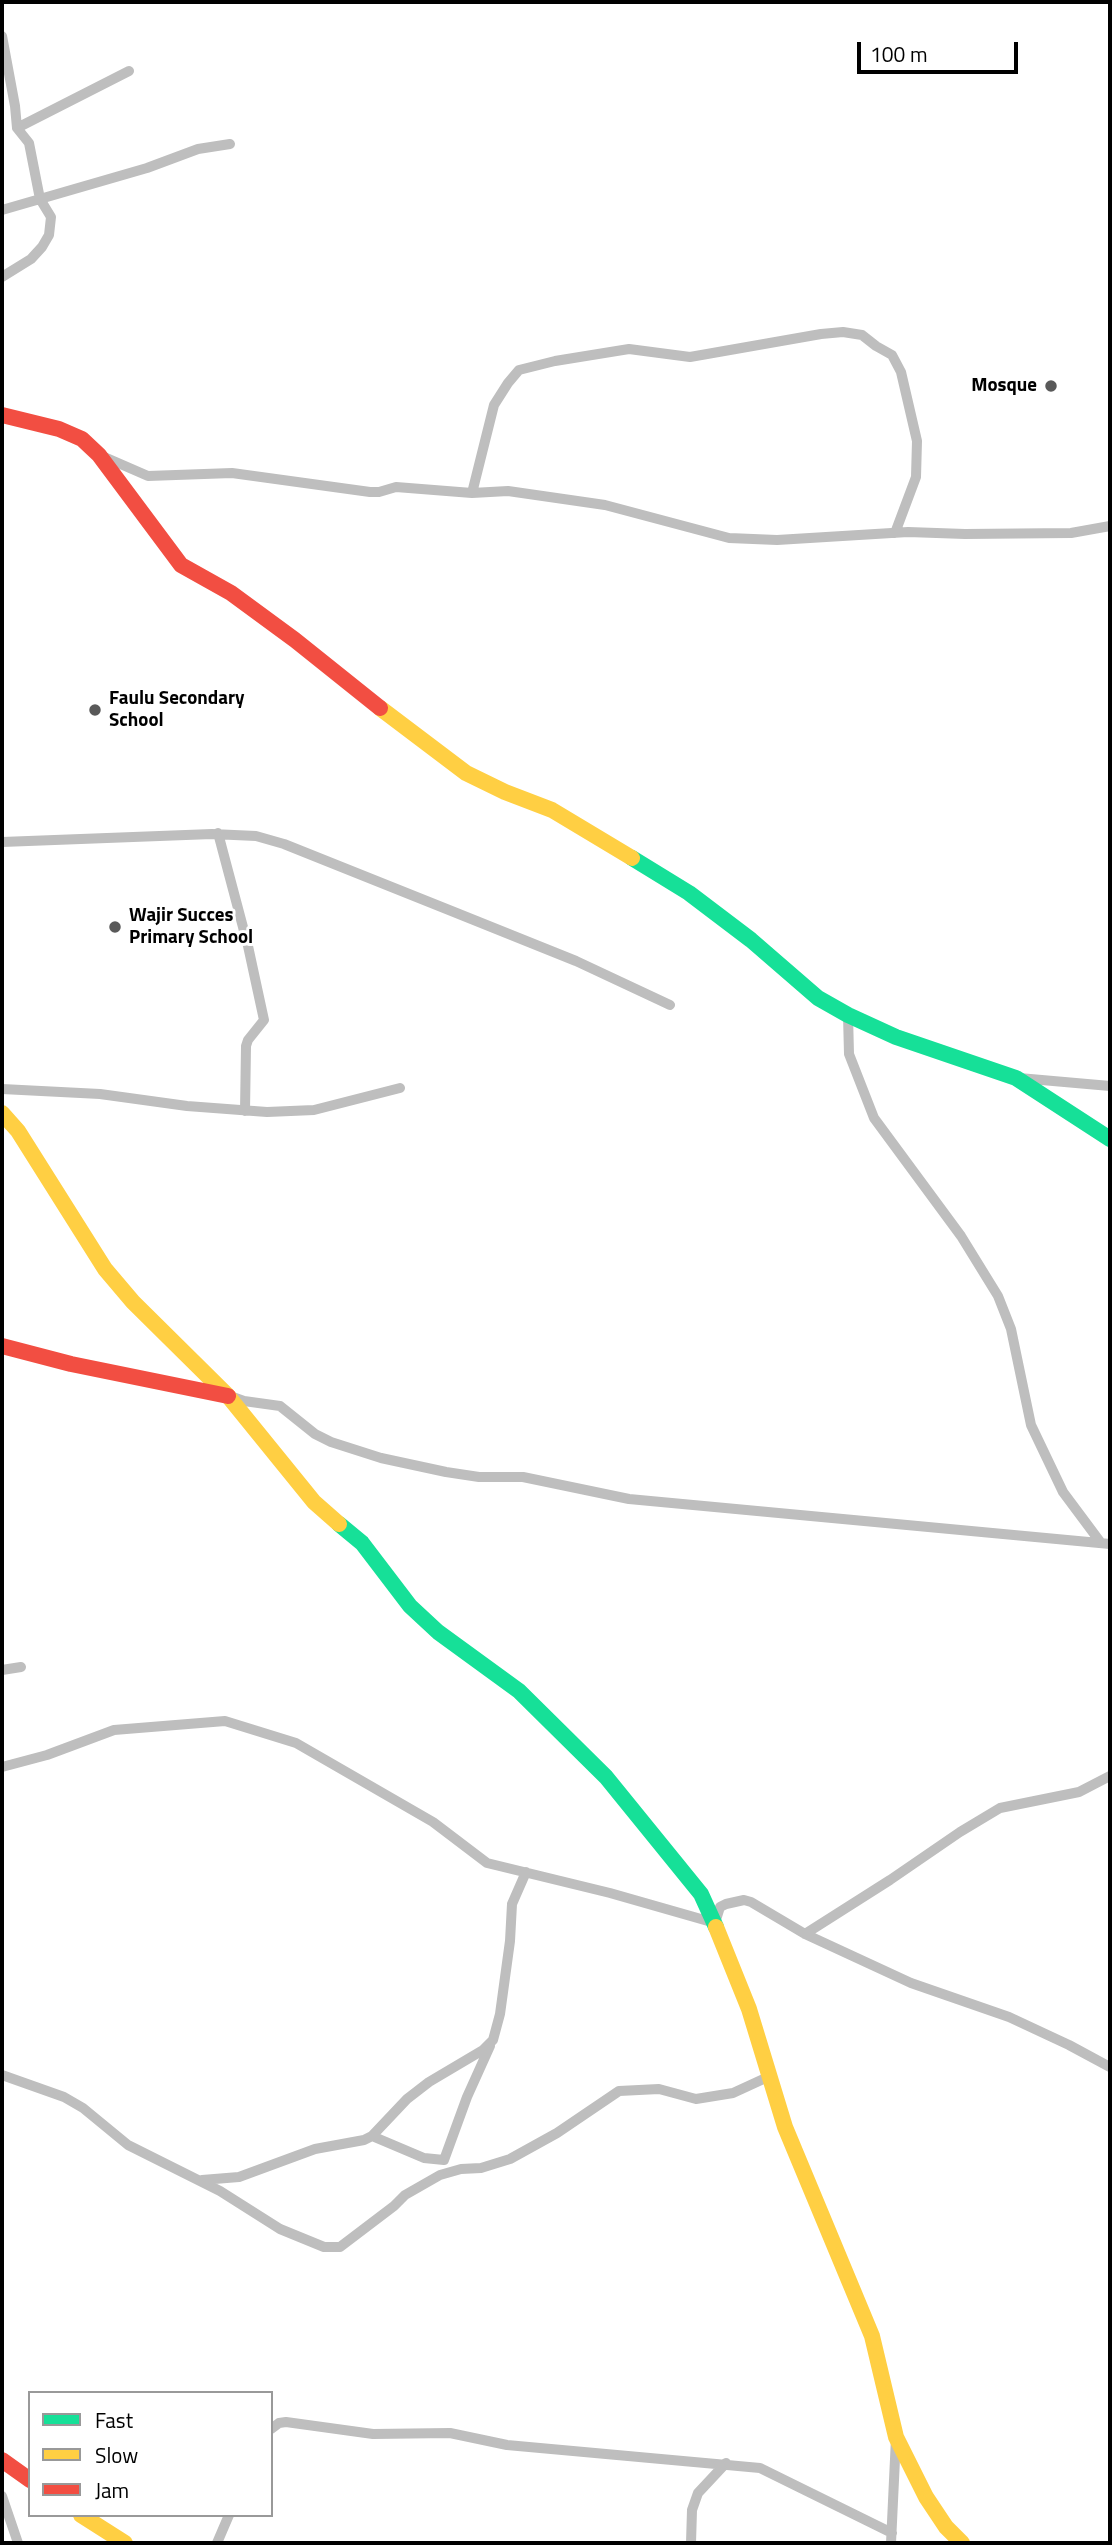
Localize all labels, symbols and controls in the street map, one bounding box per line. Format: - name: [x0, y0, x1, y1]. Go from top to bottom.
- scale bar: [860, 28, 1021, 72]
- text: 100 m: [870, 38, 927, 70]
- place label: Mosque: [971, 375, 1037, 397]
- marker: Mosque: [1043, 378, 1059, 394]
- place label: Faulu Secondary School: [109, 688, 245, 732]
- marker: Faulu Secondary School: [87, 702, 103, 718]
- place label: Wajir Succes Primary School: [129, 905, 253, 949]
- marker: Wajir Succes Primary School: [107, 919, 123, 935]
- legend: [28, 2391, 273, 2517]
- text: Fast: [95, 2404, 133, 2436]
- text: Slow: [95, 2439, 138, 2471]
- text: Jam: [95, 2474, 129, 2506]

